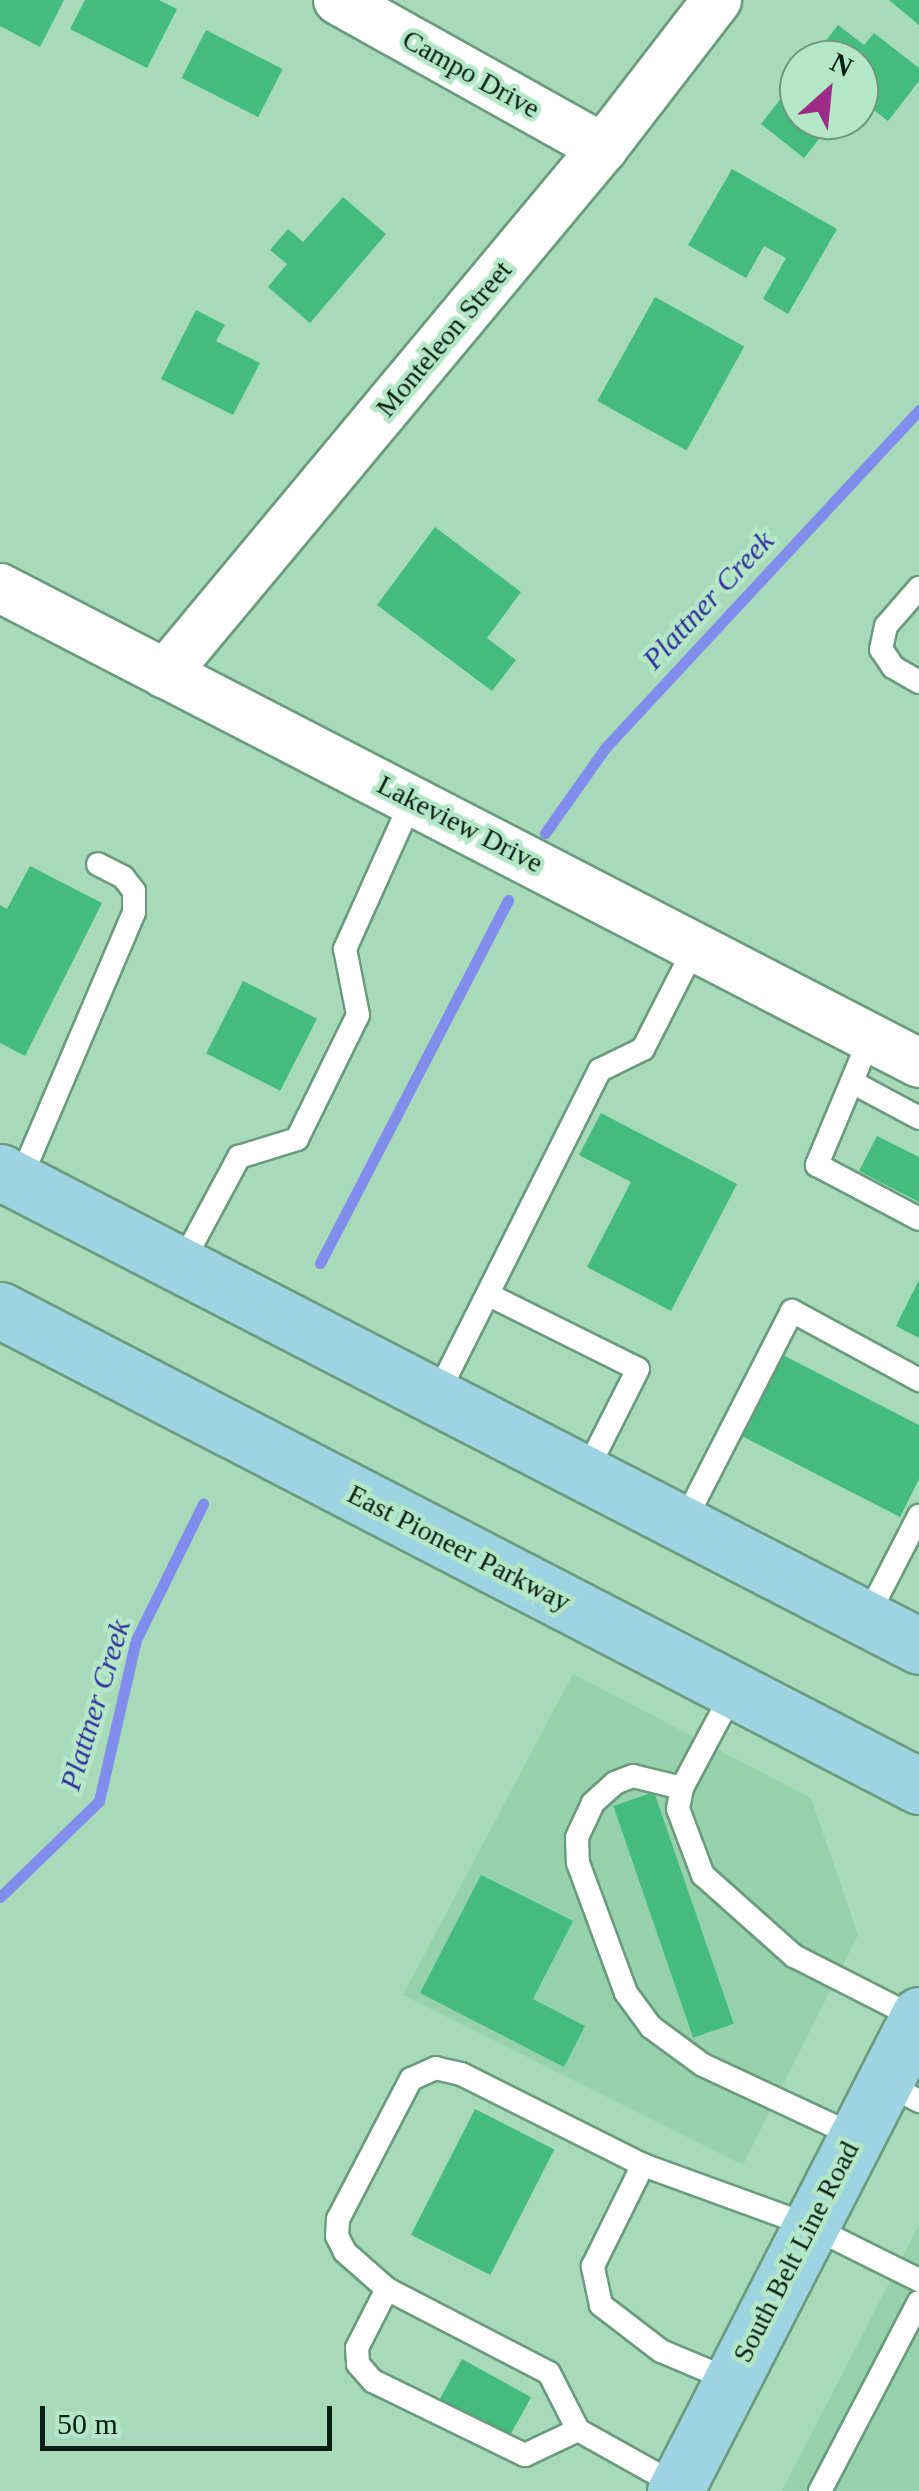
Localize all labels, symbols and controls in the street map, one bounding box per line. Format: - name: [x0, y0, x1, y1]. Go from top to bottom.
- street label: Campo Drive: [397, 23, 545, 125]
- north arrow: [779, 40, 879, 140]
- text: N: [826, 46, 858, 83]
- street label: Monteleon Street: [369, 254, 519, 424]
- water label: Plattner Creek: [635, 523, 781, 677]
- street label: Lakeview Drive: [372, 768, 548, 880]
- street label: East Pioneer Parkway: [342, 1477, 576, 1619]
- water label: Plattner Creek: [52, 1615, 138, 1795]
- street label: South Belt Line Road: [726, 2136, 866, 2368]
- scale bar: [45, 2386, 338, 2448]
- text: 50 m: [57, 2407, 118, 2440]

